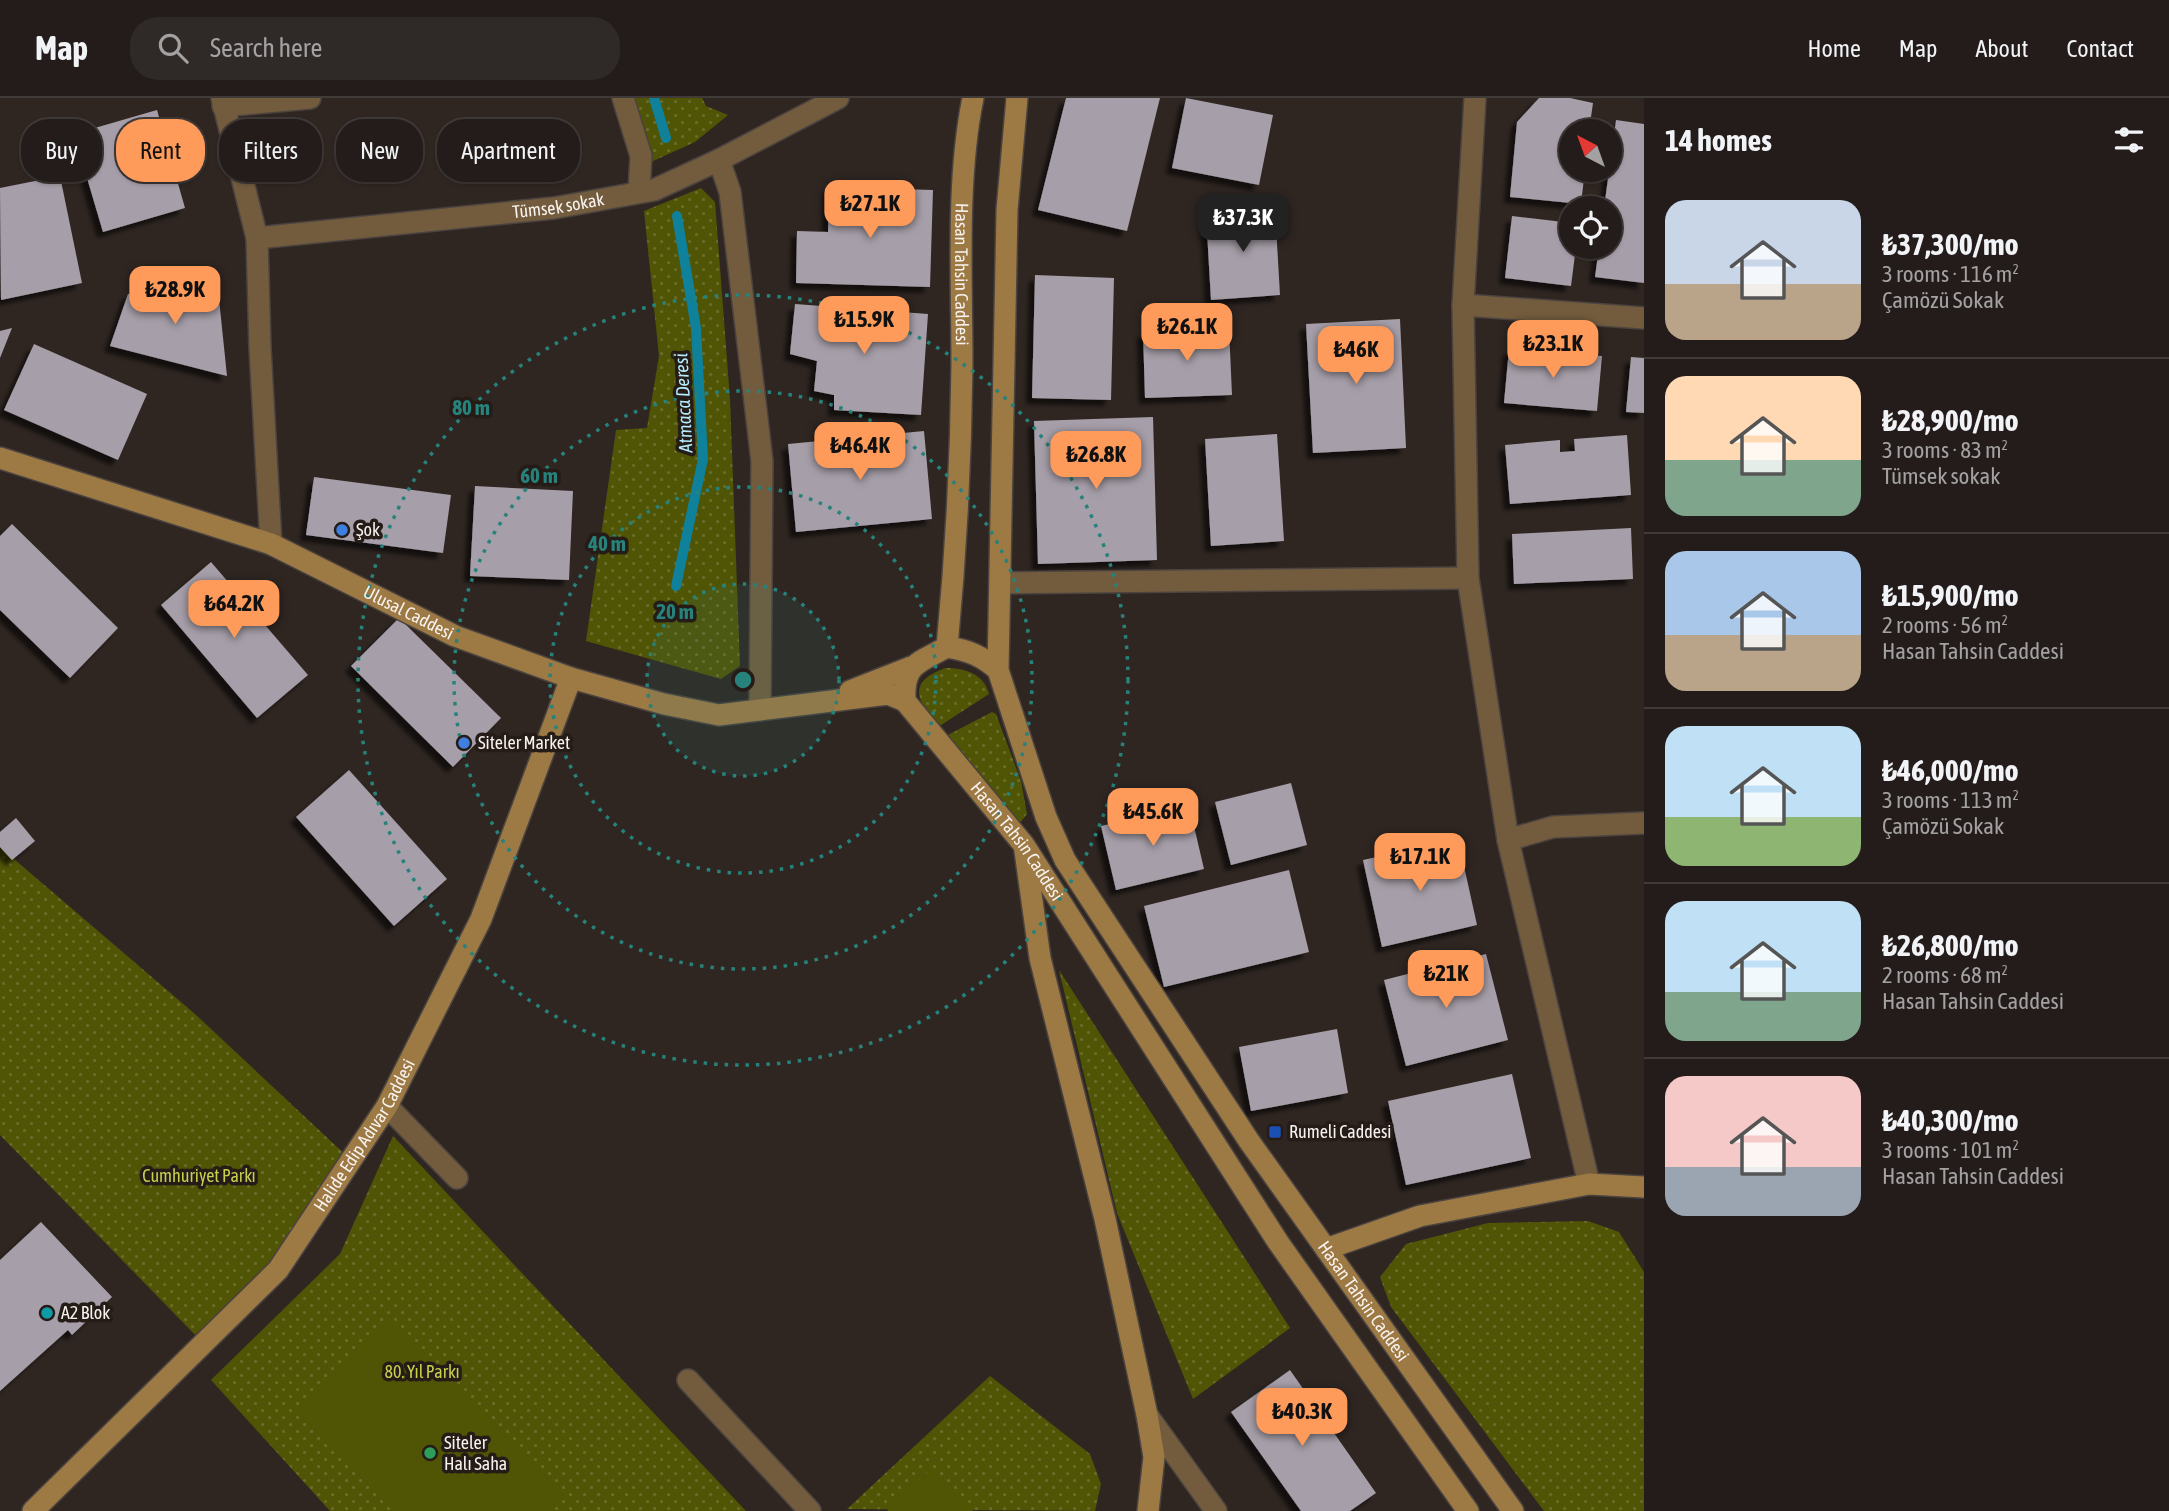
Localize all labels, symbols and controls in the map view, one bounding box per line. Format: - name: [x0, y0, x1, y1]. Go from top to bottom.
- search box: [130, 17, 620, 80]
- text: Map: [35, 29, 88, 67]
- icon: search: [154, 29, 192, 67]
- text: Search here: [210, 33, 322, 63]
- text: Home: [1807, 35, 1861, 62]
- text: Map: [1899, 35, 1937, 62]
- text: About: [1975, 35, 2028, 62]
- text: Contact: [2066, 35, 2134, 62]
- chip: Buy: [21, 119, 102, 182]
- chip: Rent: [116, 119, 205, 182]
- chip: Filters: [219, 119, 322, 182]
- chip: New: [336, 119, 423, 182]
- chip: Apartment: [437, 119, 580, 182]
- north arrow: [1559, 119, 1622, 182]
- map controls: [1559, 119, 1622, 259]
- icon: filters: [2110, 121, 2148, 159]
- text: 14 homes: [1665, 123, 1772, 157]
- pin: ₺27.1K: [813, 180, 927, 240]
- street label: Tümsek sokak: [511, 188, 606, 222]
- text: ₺27.1K: [840, 190, 900, 216]
- pin: ₺37.3K: [1186, 194, 1300, 254]
- button: locate: [1559, 196, 1622, 259]
- street label: Hasan Tahsin Caddesi: [951, 203, 973, 346]
- text: ₺37.3K: [1213, 204, 1273, 230]
- text: ₺37,300/mo: [1882, 227, 2019, 261]
- icon: home: [1721, 228, 1805, 312]
- text: 3 rooms · 116 m²: [1882, 261, 2019, 287]
- pin: ₺28.9K: [118, 266, 232, 326]
- text: ₺28.9K: [145, 276, 205, 302]
- text: Çamözü Sokak: [1882, 287, 2004, 313]
- pin: ₺15.9K: [807, 296, 921, 356]
- pin: ₺26.1K: [1130, 303, 1244, 363]
- text: ₺15.9K: [834, 306, 894, 332]
- text: ₺26.1K: [1157, 313, 1217, 339]
- pin: ₺23.1K: [1496, 320, 1610, 380]
- pin: ₺46K: [1315, 327, 1397, 386]
- text: ₺23.1K: [1523, 330, 1583, 356]
- text: ₺46K: [1334, 336, 1378, 362]
- water label: Atmaca Deresi: [669, 353, 697, 454]
- text: 80 m: [452, 395, 490, 419]
- text: ₺28,900/mo: [1882, 403, 2019, 437]
- icon: home: [1721, 404, 1805, 488]
- pin: ₺46.4K: [803, 422, 917, 482]
- text: ₺46.4K: [830, 432, 890, 458]
- pin: ₺26.8K: [1039, 432, 1153, 491]
- text: 3 rooms · 83 m²: [1882, 437, 2008, 463]
- text: ₺26.8K: [1066, 441, 1126, 467]
- text: 60 m: [520, 463, 558, 487]
- text: Tümsek sokak: [1882, 463, 2000, 489]
- place label: Şok: [356, 519, 380, 540]
- marker: Şok: [334, 522, 350, 538]
- text: 40 m: [587, 531, 626, 555]
- text: ₺15,900/mo: [1882, 578, 2019, 612]
- icon: home: [1721, 579, 1805, 663]
- pin: ₺64.2K: [177, 580, 291, 640]
- street label: Ulusal Caddesi: [360, 581, 457, 644]
- text: ₺64.2K: [204, 590, 264, 616]
- text: 20 m: [656, 599, 694, 623]
- text: 2 rooms · 56 m²: [1882, 612, 2008, 638]
- text: Hasan Tahsin Caddesi: [1882, 638, 2064, 664]
- centre of rings: [731, 668, 755, 692]
- place label: Siteler Market: [478, 732, 570, 753]
- marker: Siteler Market: [456, 735, 472, 751]
- text: ₺46,000/mo: [1882, 753, 2019, 787]
- icon: home: [1721, 754, 1805, 838]
- street label: Hasan Tahsin Caddesi: [966, 778, 1068, 904]
- text: 3 rooms · 113 m²: [1882, 787, 2019, 813]
- pin: ₺45.6K: [1096, 788, 1210, 848]
- text: ₺45.6K: [1123, 798, 1183, 824]
- text: Çamözü Sokak: [1882, 813, 2004, 839]
- pin: ₺17.1K: [1363, 834, 1477, 893]
- text: ₺17.1K: [1390, 843, 1450, 869]
- text: ₺26,800/mo: [1882, 928, 2019, 962]
- icon: home: [1721, 929, 1805, 1013]
- pin: ₺21K: [1405, 950, 1487, 1010]
- text: ₺21K: [1424, 960, 1468, 986]
- text: 2 rooms · 68 m²: [1882, 962, 2008, 988]
- text: Hasan Tahsin Caddesi: [1882, 988, 2064, 1014]
- street label: Halide Edip Adıvar Caddesi: [309, 1055, 419, 1215]
- text: ₺40,300/mo: [1882, 1103, 2019, 1137]
- icon: home: [1721, 1104, 1805, 1188]
- place label: Rumeli Caddesi: [1289, 1121, 1391, 1142]
- marker: Rumeli Caddesi: [1267, 1124, 1283, 1140]
- text: 3 rooms · 101 m²: [1882, 1137, 2019, 1163]
- text: Hasan Tahsin Caddesi: [1882, 1163, 2064, 1189]
- park label: Cumhuriyet Parkı: [142, 1165, 256, 1186]
- street label: Hasan Tahsin Caddesi: [1314, 1237, 1414, 1365]
- place label: A2 Blok: [61, 1302, 110, 1323]
- marker: A2 Blok: [39, 1305, 55, 1321]
- park label: 80. Yıl Parkı: [384, 1361, 460, 1382]
- pin: ₺40.3K: [1245, 1388, 1359, 1448]
- text: ₺40.3K: [1272, 1398, 1332, 1424]
- place label: Siteler Halı Saha: [444, 1432, 507, 1474]
- marker: Siteler Halı Saha: [422, 1445, 438, 1461]

